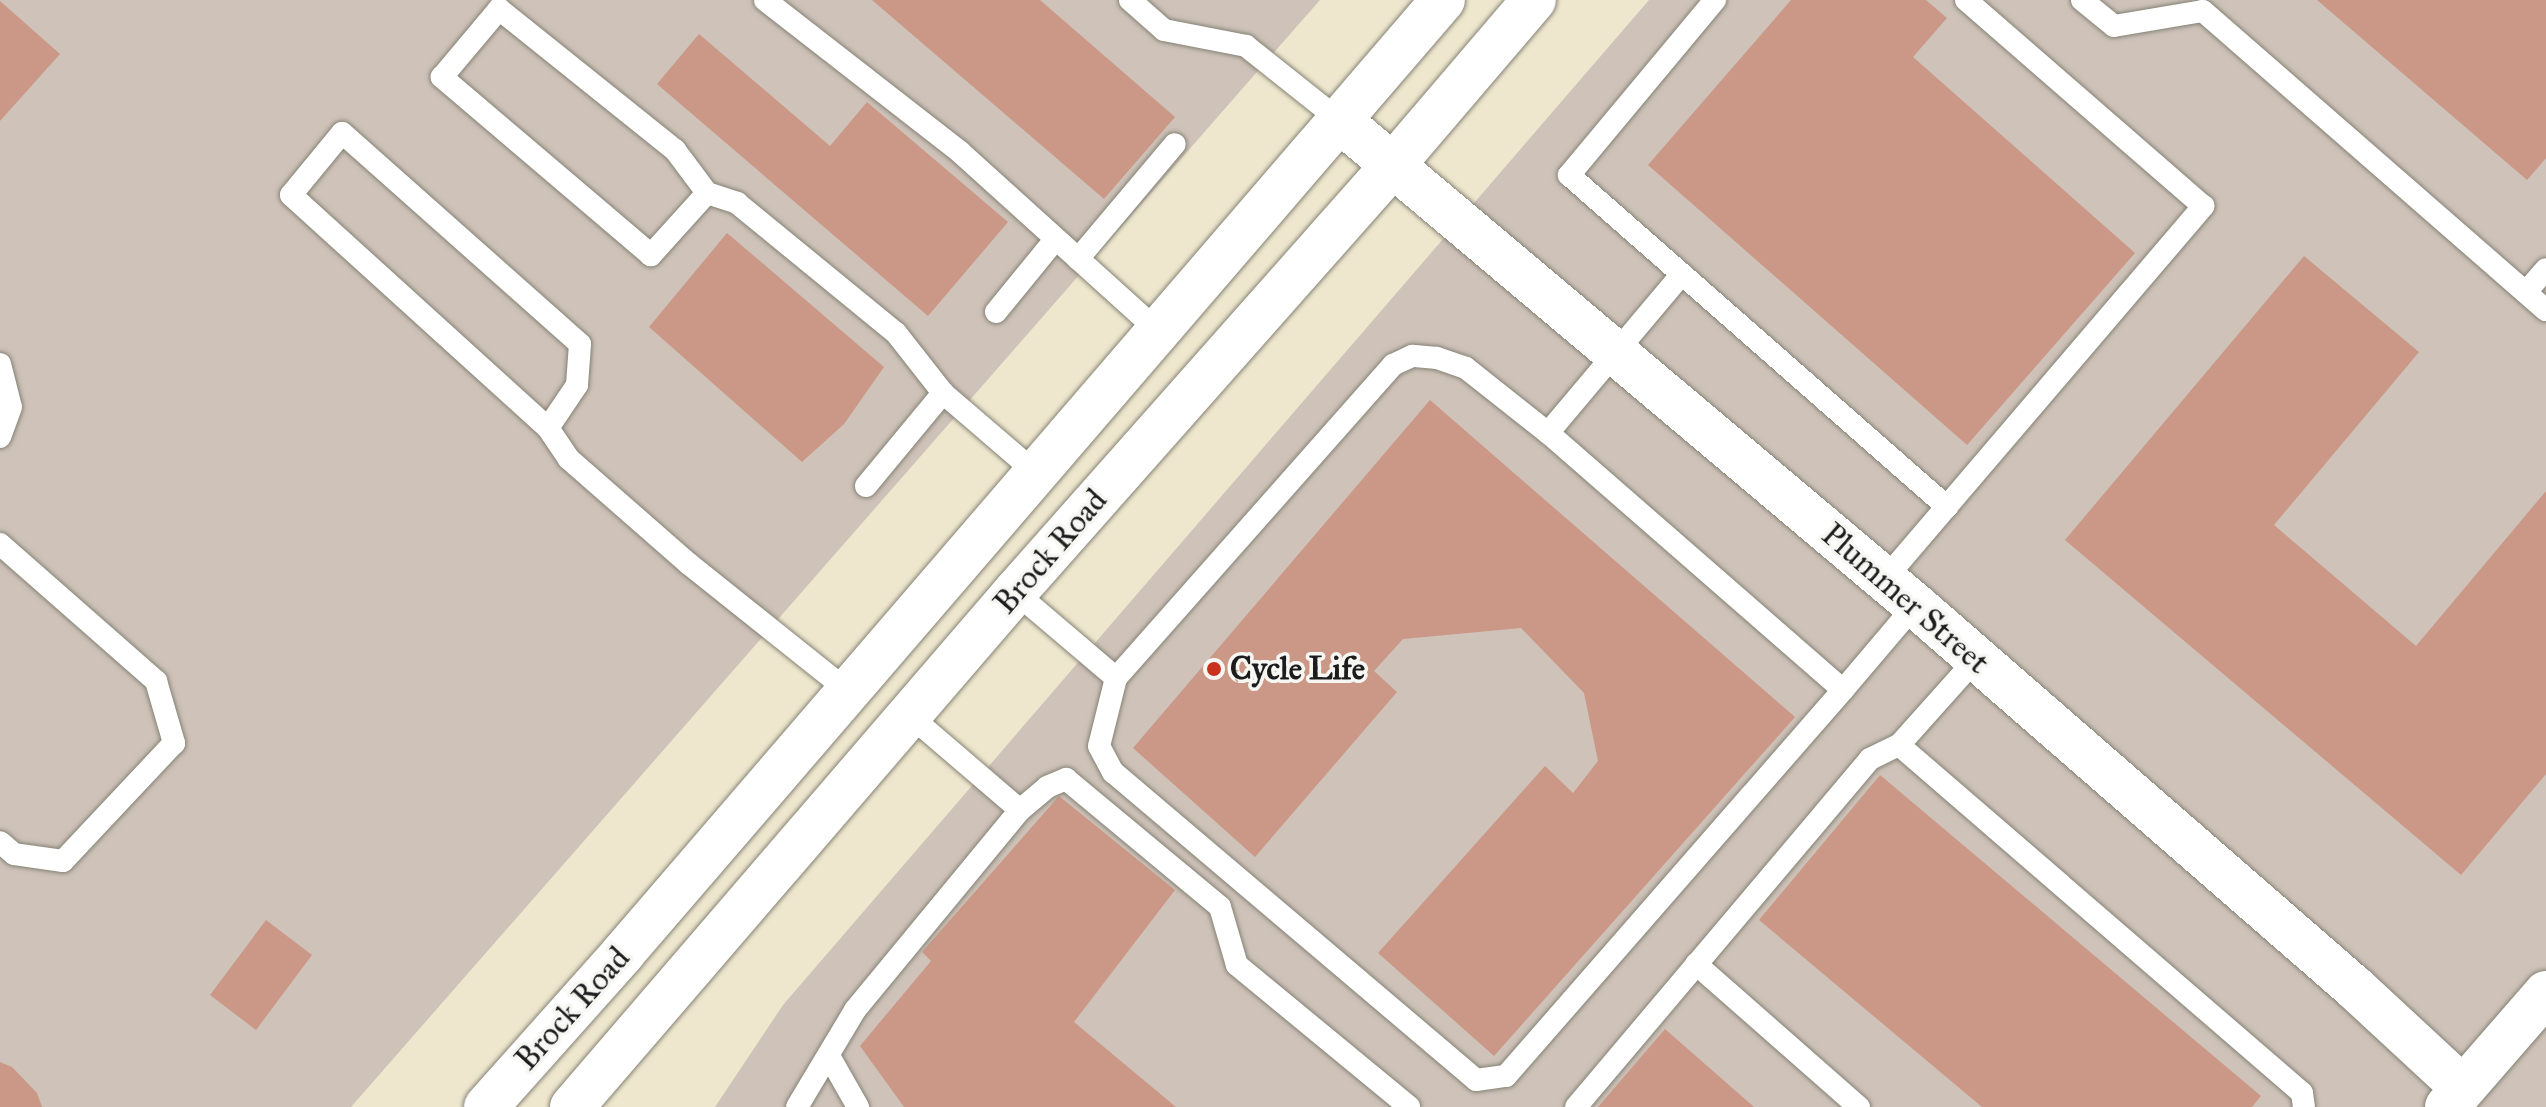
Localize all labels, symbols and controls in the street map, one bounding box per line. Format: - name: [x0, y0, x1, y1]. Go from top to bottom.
- street label: Brock Road: [986, 482, 1116, 622]
- street label: Plummer Street: [1813, 516, 1997, 682]
- place label: Cycle Life: [1230, 650, 1365, 688]
- marker: Cycle Life: [1205, 660, 1223, 678]
- street label: Brock Road: [508, 939, 638, 1079]

